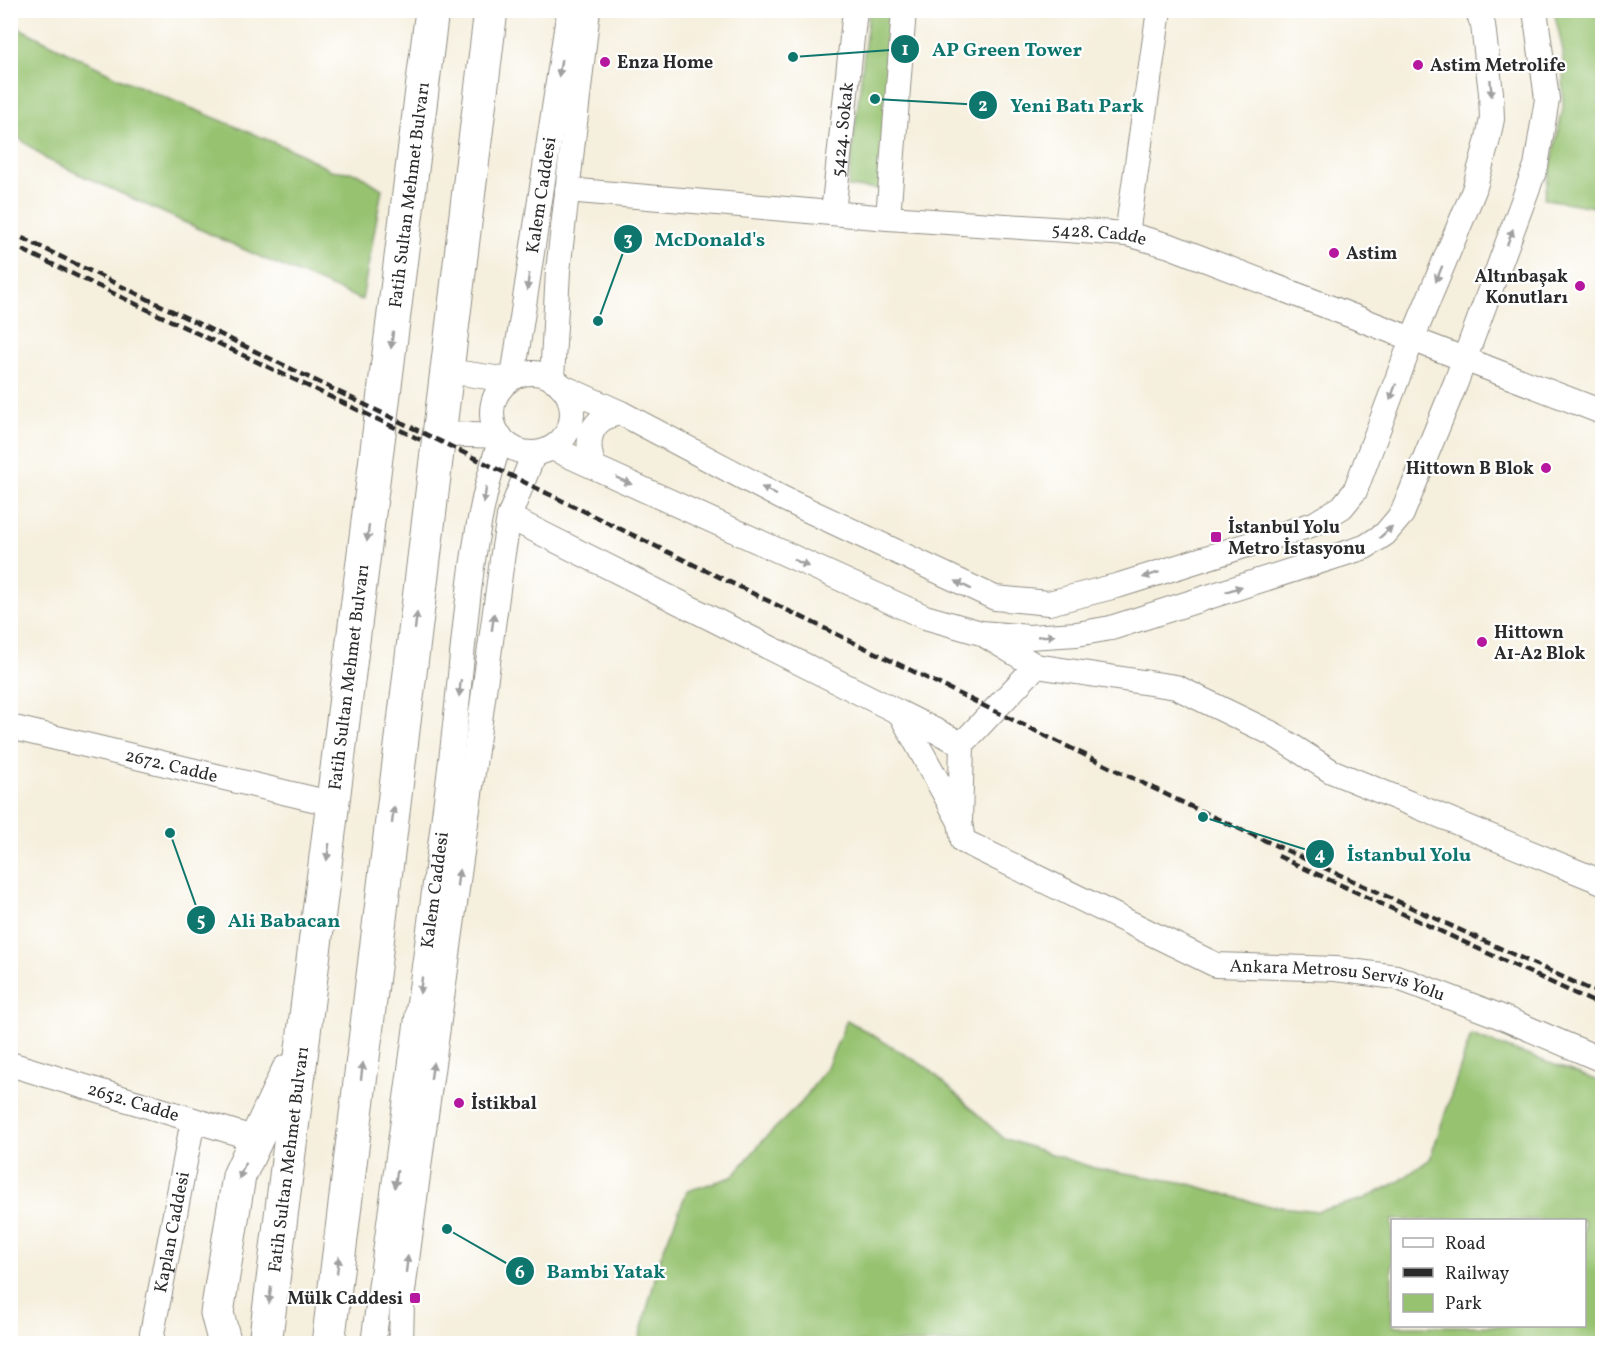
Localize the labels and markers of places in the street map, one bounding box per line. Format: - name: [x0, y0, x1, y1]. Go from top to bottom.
- callout: AP Green Tower: [890, 30, 1094, 68]
- place label: Enza Home: [617, 51, 713, 76]
- place label: Astim Metrolife: [1430, 54, 1566, 79]
- marker: Enza Home: [598, 55, 612, 69]
- marker: Astim Metrolife: [1411, 58, 1425, 72]
- callout: Yeni Batı Park: [968, 86, 1156, 124]
- callout: McDonald's: [613, 220, 777, 258]
- place label: Astim: [1346, 242, 1397, 267]
- marker: Astim: [1327, 246, 1341, 260]
- place label: Altınbaşak Konutları: [1474, 265, 1568, 311]
- marker: Altınbaşak Konutları: [1573, 279, 1587, 293]
- place label: Hittown B Blok: [1406, 457, 1534, 482]
- marker: Hittown B Blok: [1539, 461, 1553, 475]
- place label: İstanbul Yolu Metro İstasyonu: [1228, 516, 1366, 562]
- marker: İstanbul Yolu Metro İstasyonu: [1209, 530, 1223, 544]
- place label: Hittown A1-A2 Blok: [1494, 621, 1585, 667]
- marker: Hittown A1-A2 Blok: [1475, 635, 1489, 649]
- callout: İstanbul Yolu: [1305, 835, 1483, 873]
- callout: Ali Babacan: [186, 901, 353, 939]
- place label: İstikbal: [471, 1092, 537, 1117]
- marker: İstikbal: [452, 1096, 466, 1110]
- callout: Bambi Yatak: [505, 1252, 678, 1290]
- place label: Mülk Caddesi: [287, 1287, 403, 1312]
- marker: Mülk Caddesi: [408, 1291, 422, 1305]

